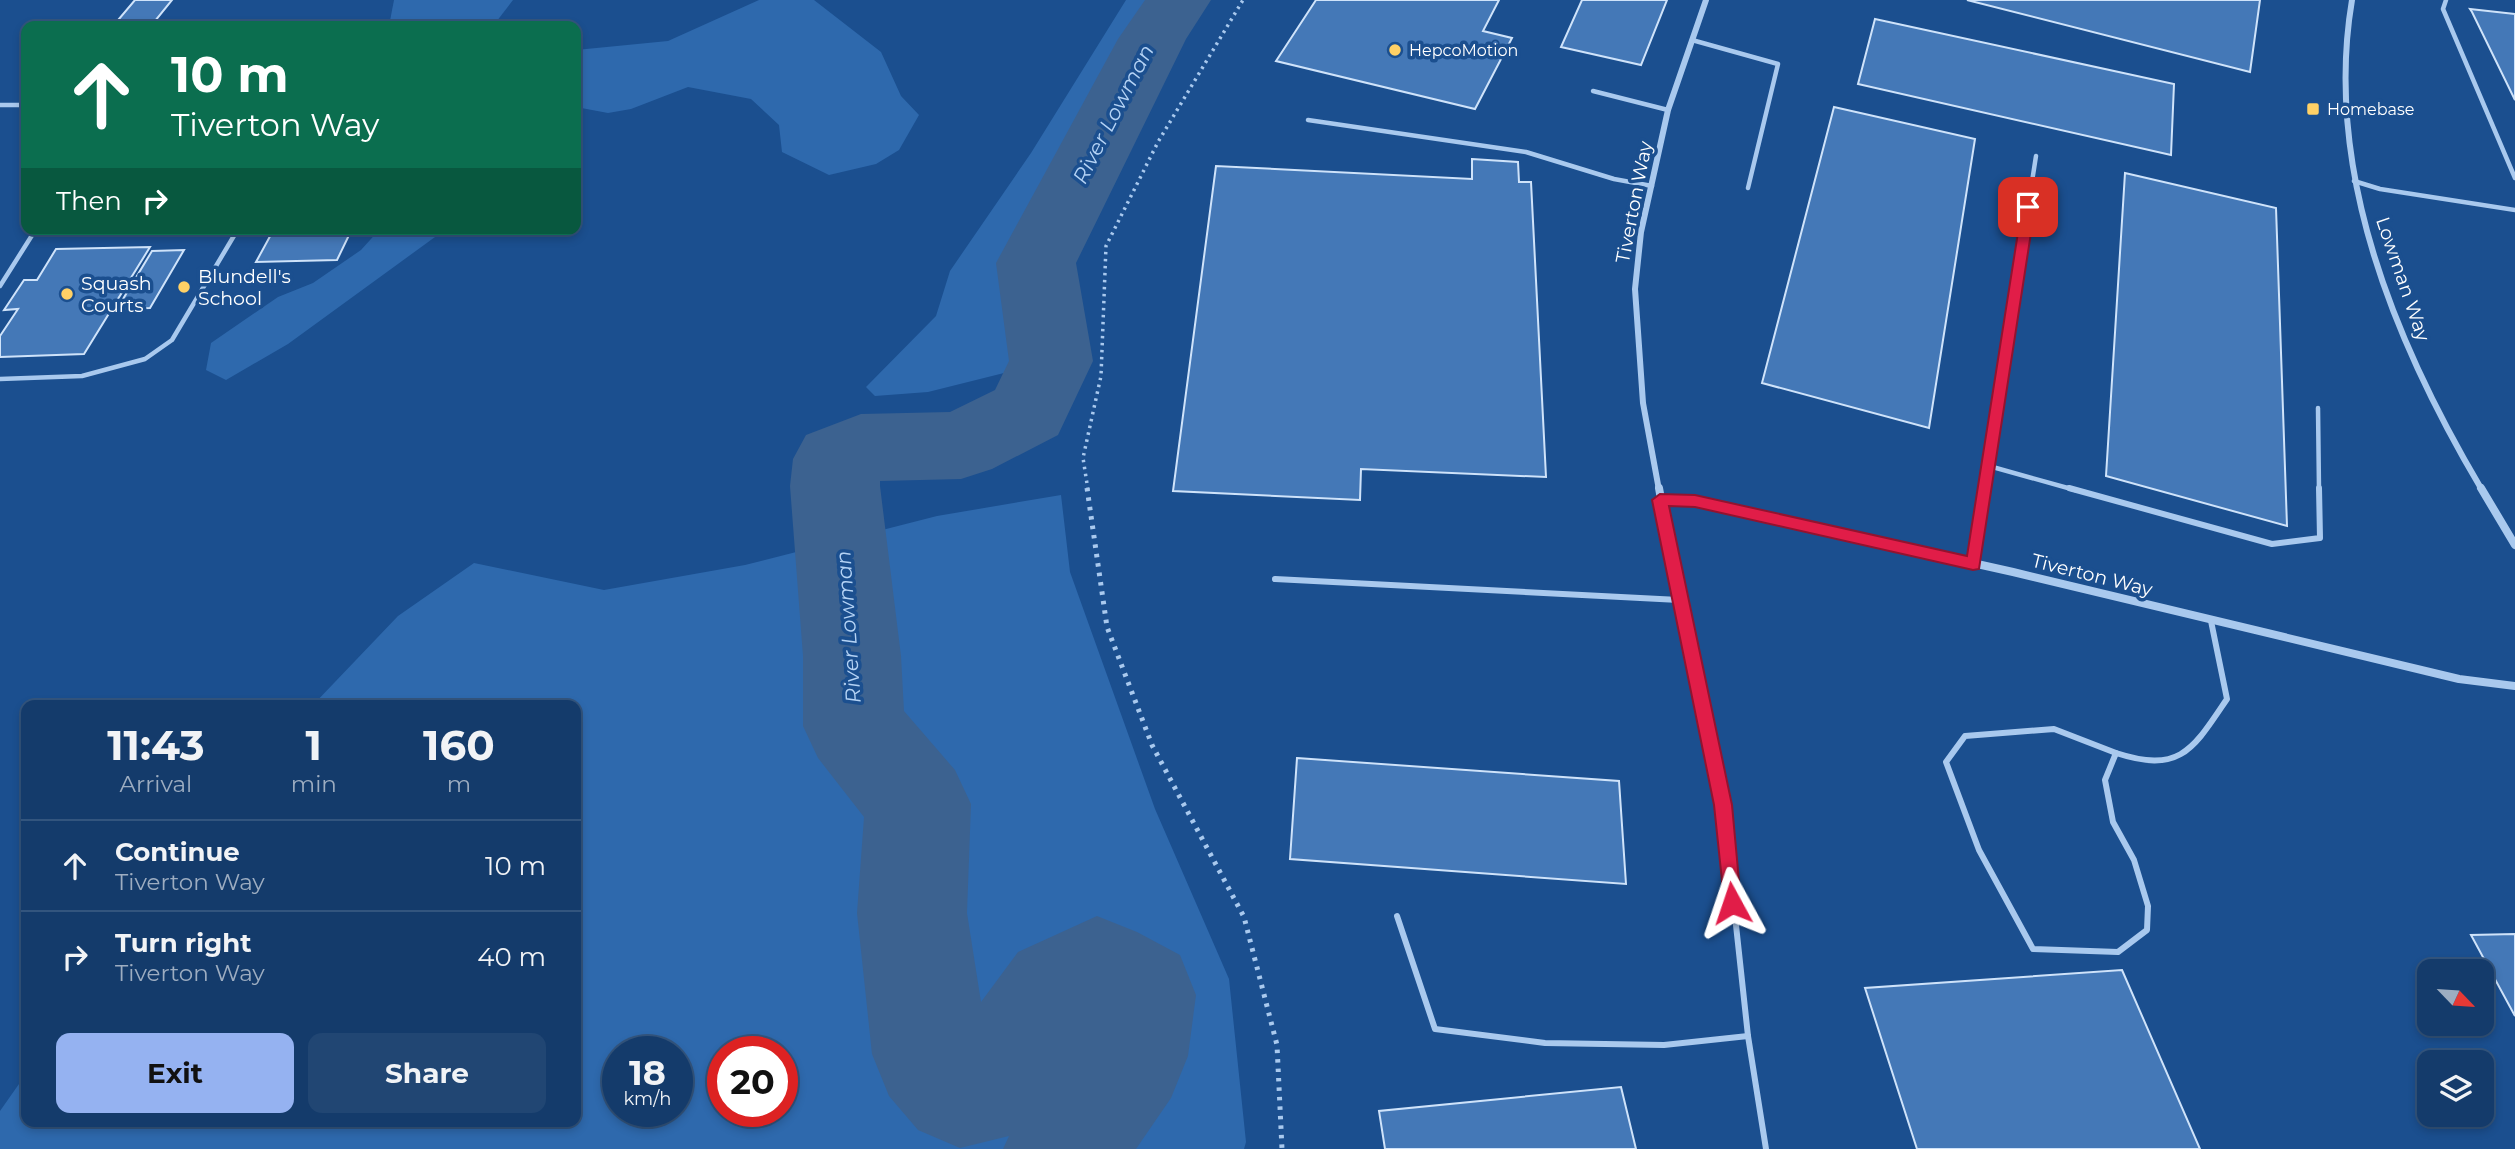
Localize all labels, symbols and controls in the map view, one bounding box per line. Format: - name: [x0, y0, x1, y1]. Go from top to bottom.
- water label: River Lowman: [1067, 40, 1159, 188]
- place label: HepcoMotion: [1409, 41, 1518, 60]
- marker: HepcoMotion: [1387, 42, 1403, 58]
- text: 10 m: [171, 45, 289, 104]
- icon: ahead: [56, 49, 147, 140]
- place label: Homebase: [2327, 100, 2414, 119]
- marker: Homebase: [2305, 101, 2321, 117]
- text: Tiverton Way: [171, 105, 379, 144]
- street label: Tiverton Way: [1611, 138, 1657, 265]
- pin: [1998, 177, 2058, 237]
- icon: right: [136, 182, 174, 220]
- text: Then: [56, 185, 122, 217]
- icon: arrive: [2009, 188, 2047, 226]
- street label: Lowman Way: [2371, 214, 2435, 345]
- place label: Blundell's School: [198, 265, 291, 310]
- place label: Squash Courts: [81, 272, 152, 317]
- marker: Blundell's School: [176, 279, 192, 295]
- marker: Squash Courts: [59, 286, 75, 302]
- street label: Tiverton Way: [2029, 549, 2155, 601]
- water label: River Lowman: [830, 550, 866, 704]
- text: 11:43: [107, 719, 205, 771]
- text: 1: [306, 719, 322, 771]
- text: 160: [423, 719, 495, 771]
- text: Arrival: [120, 770, 192, 798]
- text: min: [291, 770, 337, 798]
- text: m: [447, 770, 471, 798]
- text: Continue: [115, 836, 240, 868]
- icon: ahead: [56, 847, 94, 885]
- text: 10 m: [485, 850, 546, 882]
- position arrow: [1695, 866, 1769, 940]
- text: Tiverton Way: [115, 868, 265, 896]
- text: Turn right: [115, 927, 251, 959]
- icon: right: [56, 938, 94, 976]
- text: 40 m: [477, 941, 546, 973]
- text: Tiverton Way: [115, 959, 265, 987]
- north arrow: [2417, 959, 2494, 1036]
- map controls: [2417, 959, 2494, 1127]
- button: Exit: [56, 1033, 294, 1113]
- button: Share: [308, 1033, 546, 1113]
- speed limit sign: 20: [707, 1036, 798, 1127]
- button: layers: [2417, 1050, 2494, 1127]
- text: 18: [629, 1051, 666, 1094]
- text: km/h: [623, 1088, 672, 1110]

